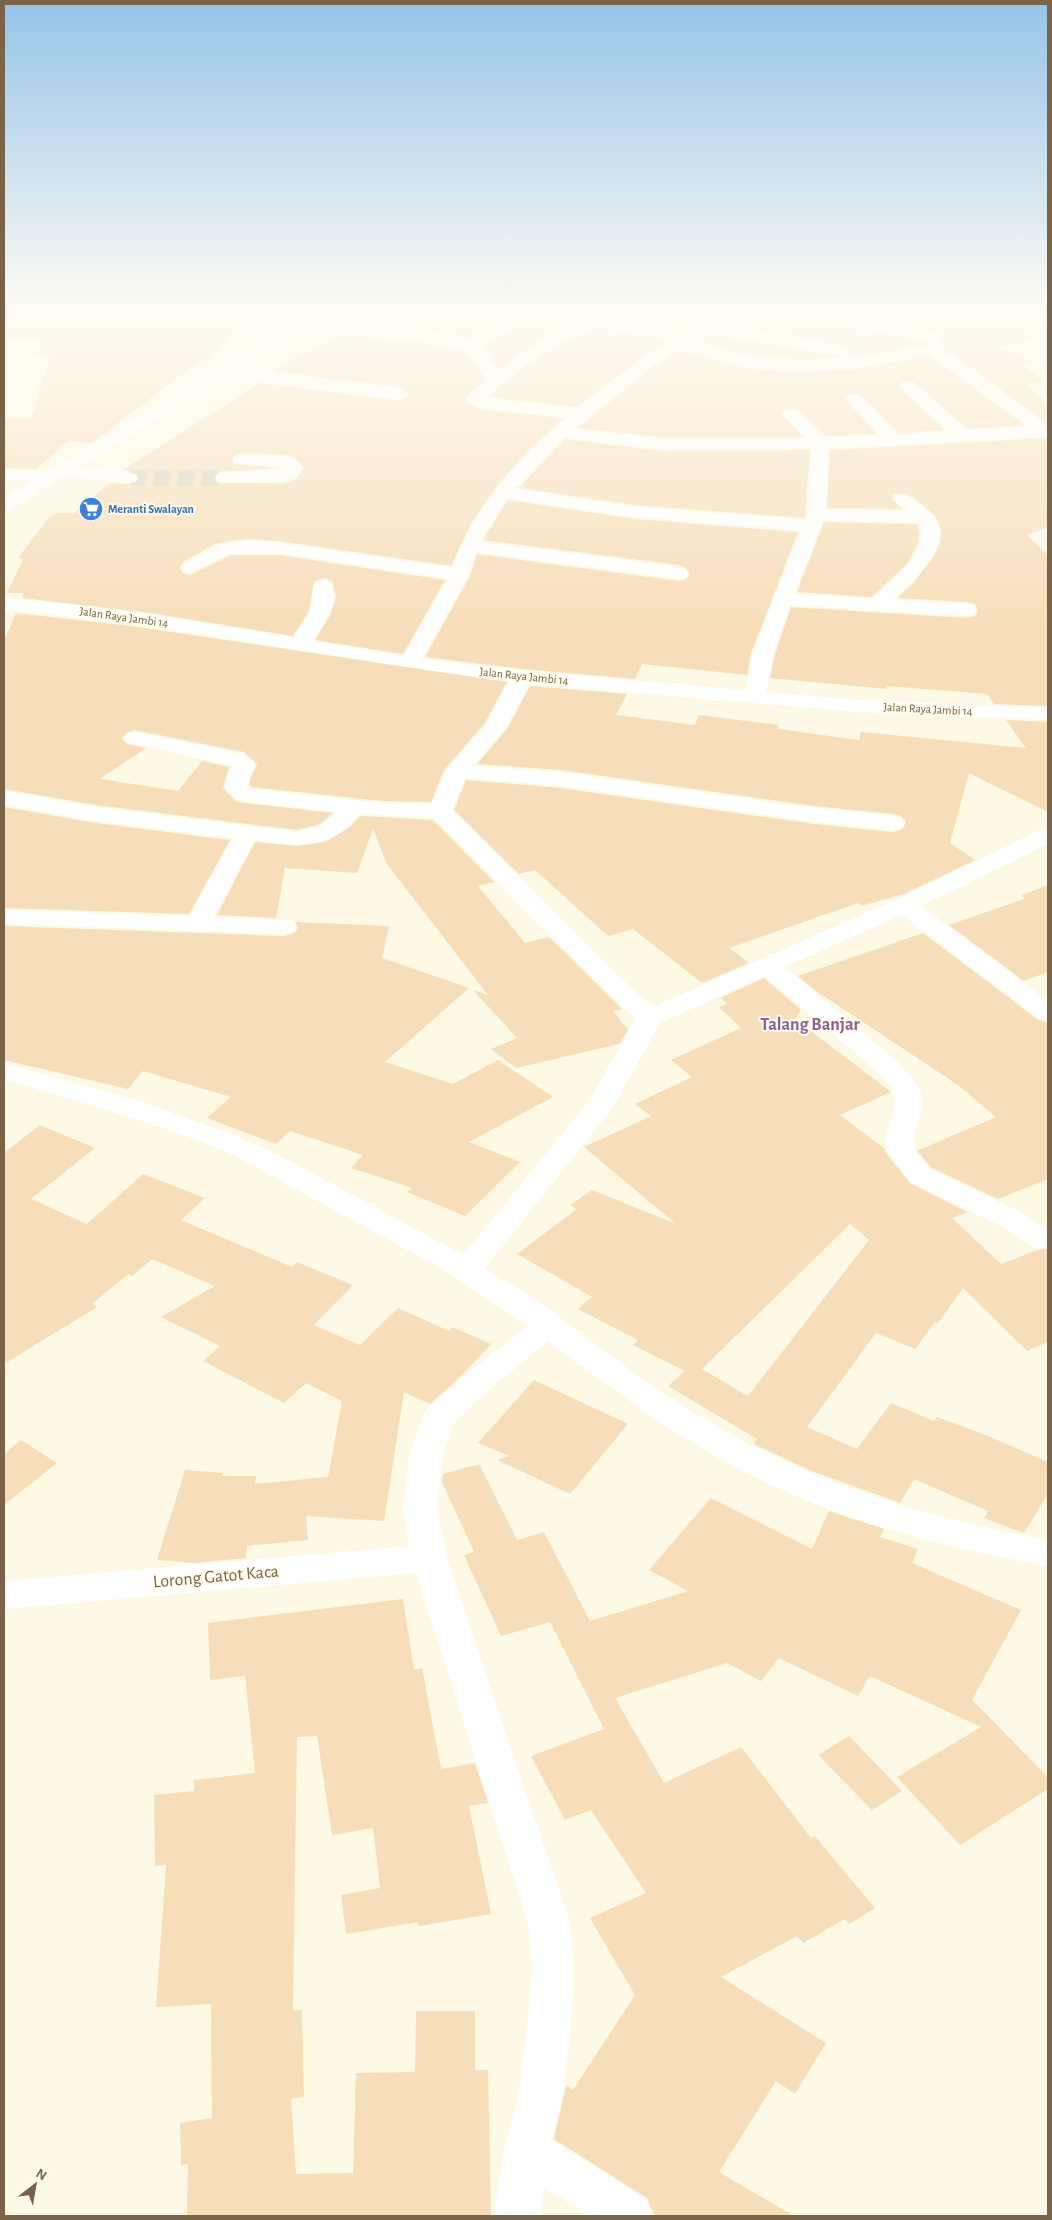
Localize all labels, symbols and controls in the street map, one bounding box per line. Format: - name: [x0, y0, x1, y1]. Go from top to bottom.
- supermarket icon: Meranti Swalayan: [78, 496, 104, 522]
- place label: Meranti Swalayan: [108, 503, 194, 516]
- street label: Jalan Raya Jambi 14: [79, 605, 169, 630]
- street label: Jalan Raya Jambi 14: [479, 665, 569, 688]
- street label: Jalan Raya Jambi 14: [883, 701, 973, 718]
- district label: Talang Banjar: [760, 1016, 861, 1034]
- street label: Lorong Gatot Kaca: [152, 1563, 280, 1591]
- north arrow: [10, 2160, 60, 2210]
- text: N: [33, 2166, 49, 2183]

